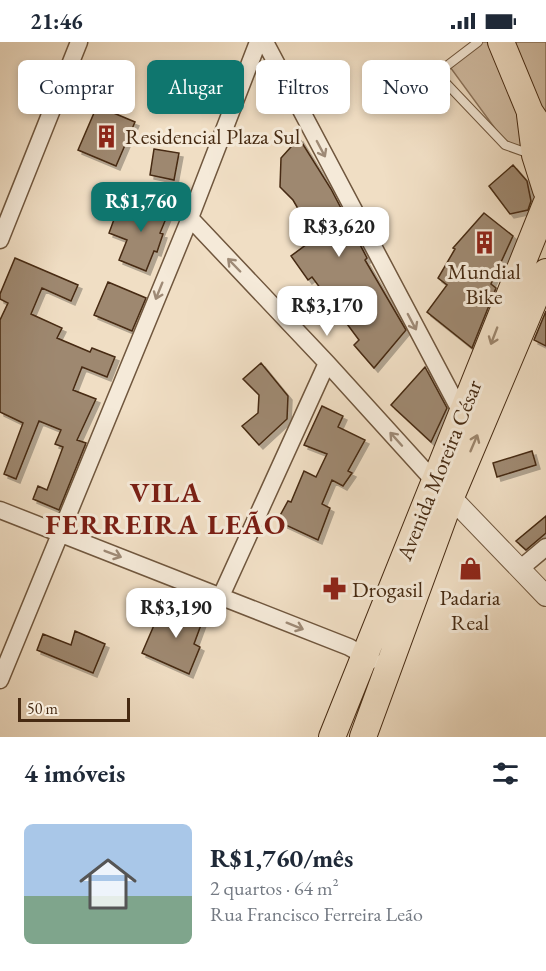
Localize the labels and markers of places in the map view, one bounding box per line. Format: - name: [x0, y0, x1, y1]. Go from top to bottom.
- place label: Residencial Plaza Sul: [125, 122, 300, 151]
- building icon: Residencial Plaza Sul: [94, 123, 120, 149]
- pin: R$1,760: [86, 182, 196, 233]
- pin: R$3,620: [284, 207, 394, 258]
- building icon: Mundial Bike: [471, 229, 497, 255]
- place label: Mundial Bike: [447, 257, 521, 311]
- pin: R$3,170: [272, 286, 382, 337]
- shop icon: Padaria Real: [457, 555, 483, 581]
- place label: Drogasil: [352, 575, 423, 604]
- pharmacy icon: Drogasil: [321, 576, 347, 602]
- place label: Padaria Real: [439, 583, 501, 637]
- pin: R$3,190: [121, 588, 231, 639]

